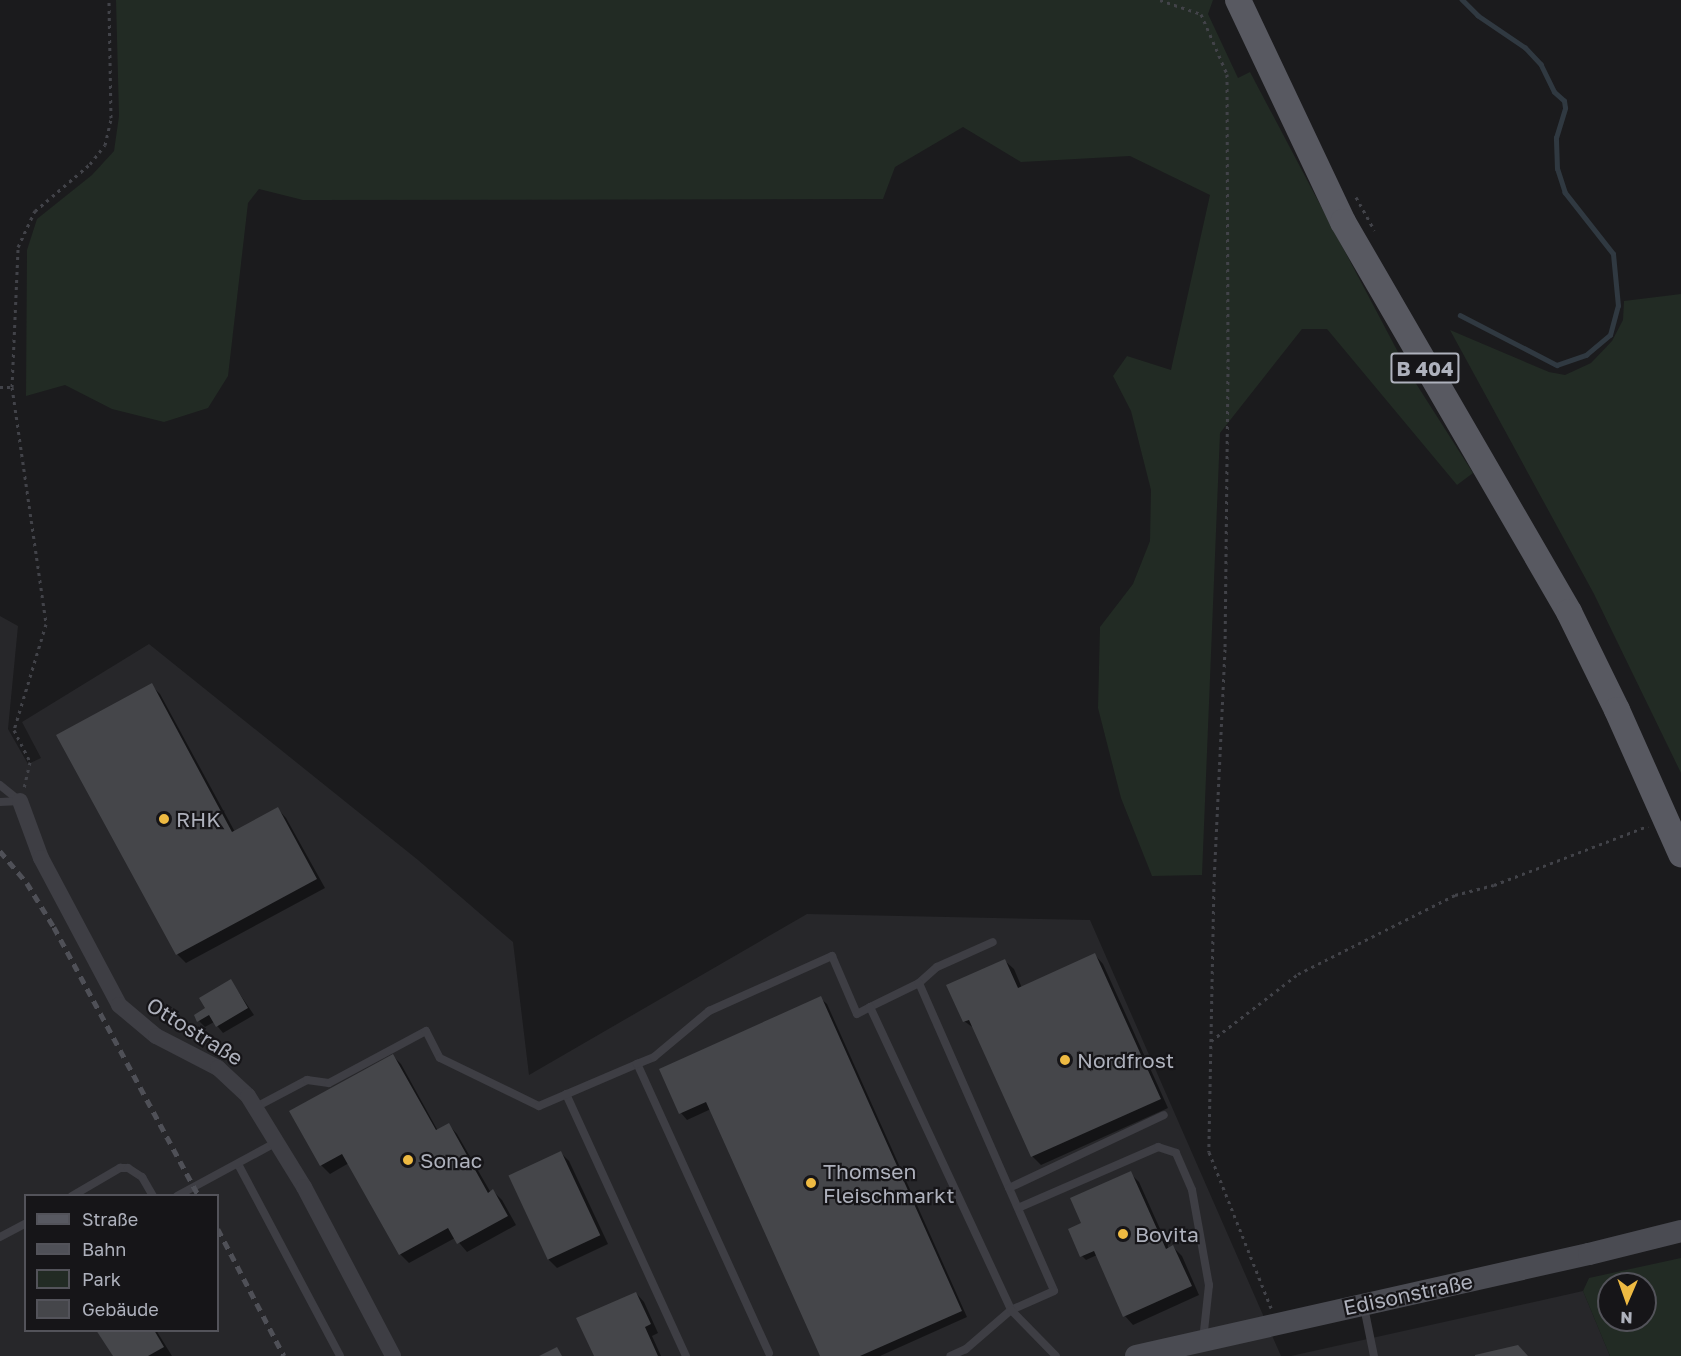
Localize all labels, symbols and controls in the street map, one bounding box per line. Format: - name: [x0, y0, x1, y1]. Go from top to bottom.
- road number: B 404: [1389, 351, 1461, 385]
- place label: RHK: [176, 806, 221, 832]
- marker: RHK: [157, 812, 171, 826]
- street label: Ottostraße: [142, 992, 248, 1070]
- place label: Nordfrost: [1077, 1047, 1174, 1073]
- marker: Nordfrost: [1058, 1053, 1072, 1067]
- place label: Sonac: [420, 1147, 482, 1173]
- marker: Sonac: [401, 1153, 415, 1167]
- place label: Thomsen Fleischmarkt: [823, 1158, 955, 1208]
- marker: Thomsen Fleischmarkt: [804, 1176, 818, 1190]
- legend: [24, 1194, 219, 1332]
- text: Straße: [82, 1208, 138, 1230]
- place label: Bovita: [1135, 1221, 1199, 1247]
- marker: Bovita: [1116, 1227, 1130, 1241]
- text: Bahn: [82, 1238, 126, 1260]
- text: Park: [82, 1268, 121, 1290]
- street label: Edisonstraße: [1341, 1268, 1475, 1320]
- north arrow: [1597, 1272, 1657, 1332]
- text: Gebäude: [82, 1298, 159, 1320]
- text: N: [1620, 1308, 1633, 1328]

